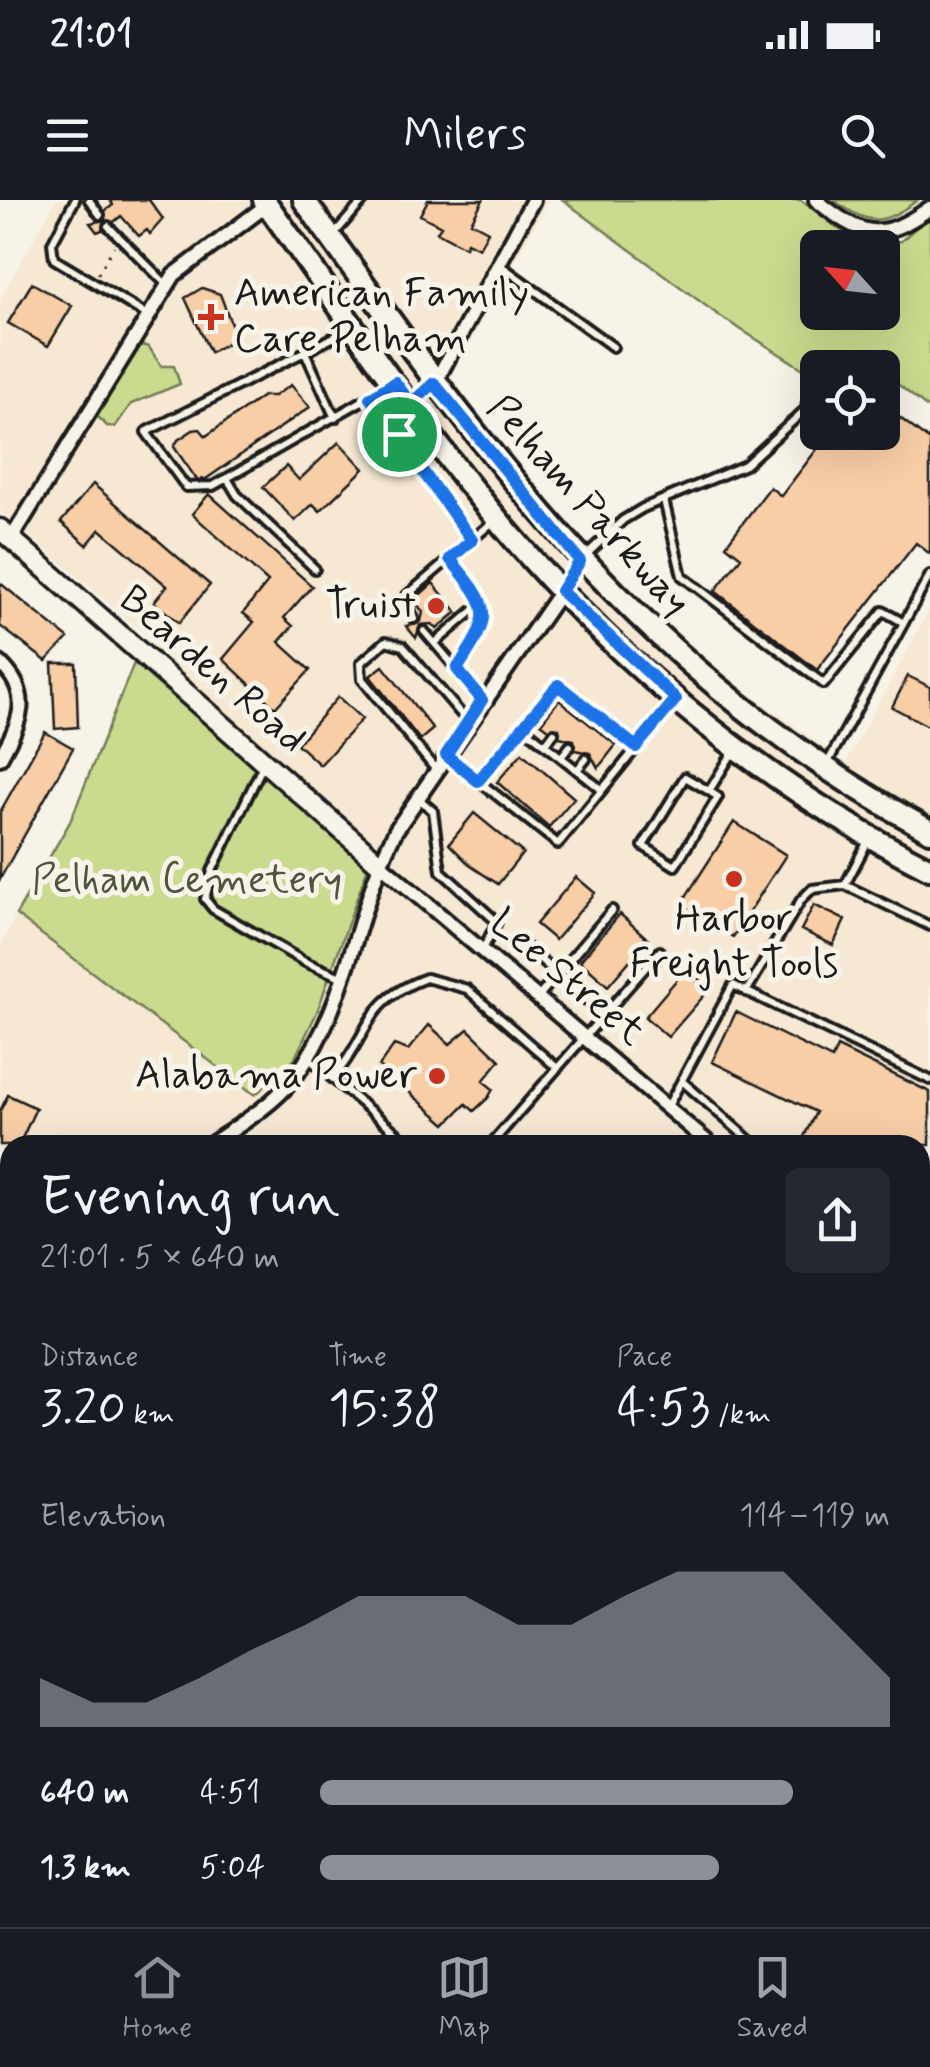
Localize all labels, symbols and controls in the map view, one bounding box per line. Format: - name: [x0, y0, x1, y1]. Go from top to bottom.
- text: 21:01: [50, 11, 133, 60]
- text: Milers: [403, 106, 527, 165]
- icon: menu: [40, 108, 95, 163]
- icon: search: [835, 108, 890, 163]
- north arrow: [800, 230, 900, 330]
- map controls: [800, 230, 900, 450]
- place label: American Family Care Pelham: [234, 268, 529, 366]
- marker: American Family Care Pelham: [198, 304, 224, 330]
- button: locate: [800, 350, 900, 450]
- street label: Pelham Parkway: [475, 384, 701, 628]
- pin: [357, 392, 442, 477]
- icon: arrive: [372, 407, 427, 462]
- street label: Bearden Road: [107, 574, 317, 766]
- place label: Truist: [325, 580, 416, 632]
- marker: Truist: [425, 595, 447, 617]
- park label: Pelham Cemetery: [32, 855, 342, 907]
- marker: Harbor Freight Tools: [723, 868, 745, 890]
- place label: Harbor Freight Tools: [630, 893, 838, 991]
- street label: Lee Street: [478, 898, 656, 1058]
- place label: Alabama Power: [135, 1050, 417, 1102]
- marker: Alabama Power: [426, 1065, 448, 1087]
- text: Evening run: [40, 1163, 340, 1235]
- button: share: [785, 1168, 890, 1273]
- text: 21:01 · 5 × 640 m: [40, 1237, 279, 1279]
- text: Distance: [40, 1339, 138, 1376]
- text: Time: [328, 1339, 387, 1376]
- text: Pace: [617, 1339, 672, 1376]
- text: 3.20: [40, 1376, 126, 1442]
- text: 15:38: [328, 1376, 441, 1442]
- text: 4:53: [617, 1376, 710, 1442]
- text: km: [126, 1397, 175, 1434]
- text: /km: [710, 1397, 771, 1434]
- text: Elevation: [40, 1495, 166, 1537]
- text: 114–119 m: [739, 1495, 890, 1537]
- text: 640 m: [40, 1772, 129, 1814]
- text: 4:51: [200, 1772, 260, 1814]
- text: 1.3 km: [40, 1847, 131, 1889]
- text: 5:04: [200, 1847, 265, 1889]
- tab: Home: [122, 1950, 192, 2047]
- tab: Map: [437, 1950, 492, 2047]
- tab: Saved: [737, 1950, 808, 2047]

